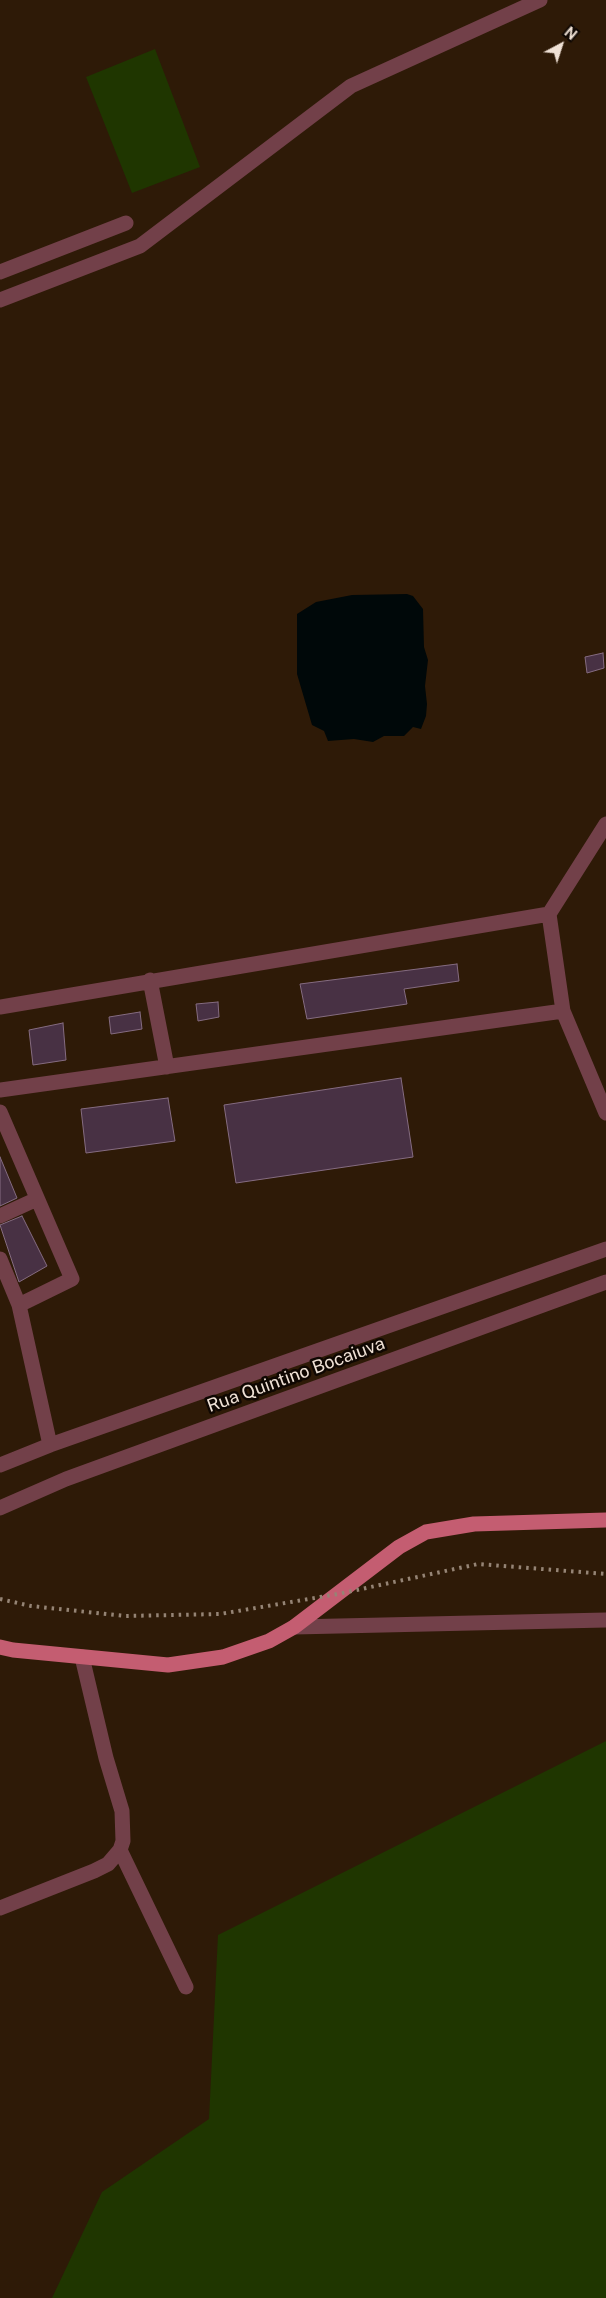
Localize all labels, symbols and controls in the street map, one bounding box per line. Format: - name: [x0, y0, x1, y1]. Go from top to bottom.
- north arrow: [536, 20, 586, 70]
- text: N: [561, 24, 580, 43]
- street label: Rua Quintino Bocaiuva: [204, 1333, 388, 1417]

